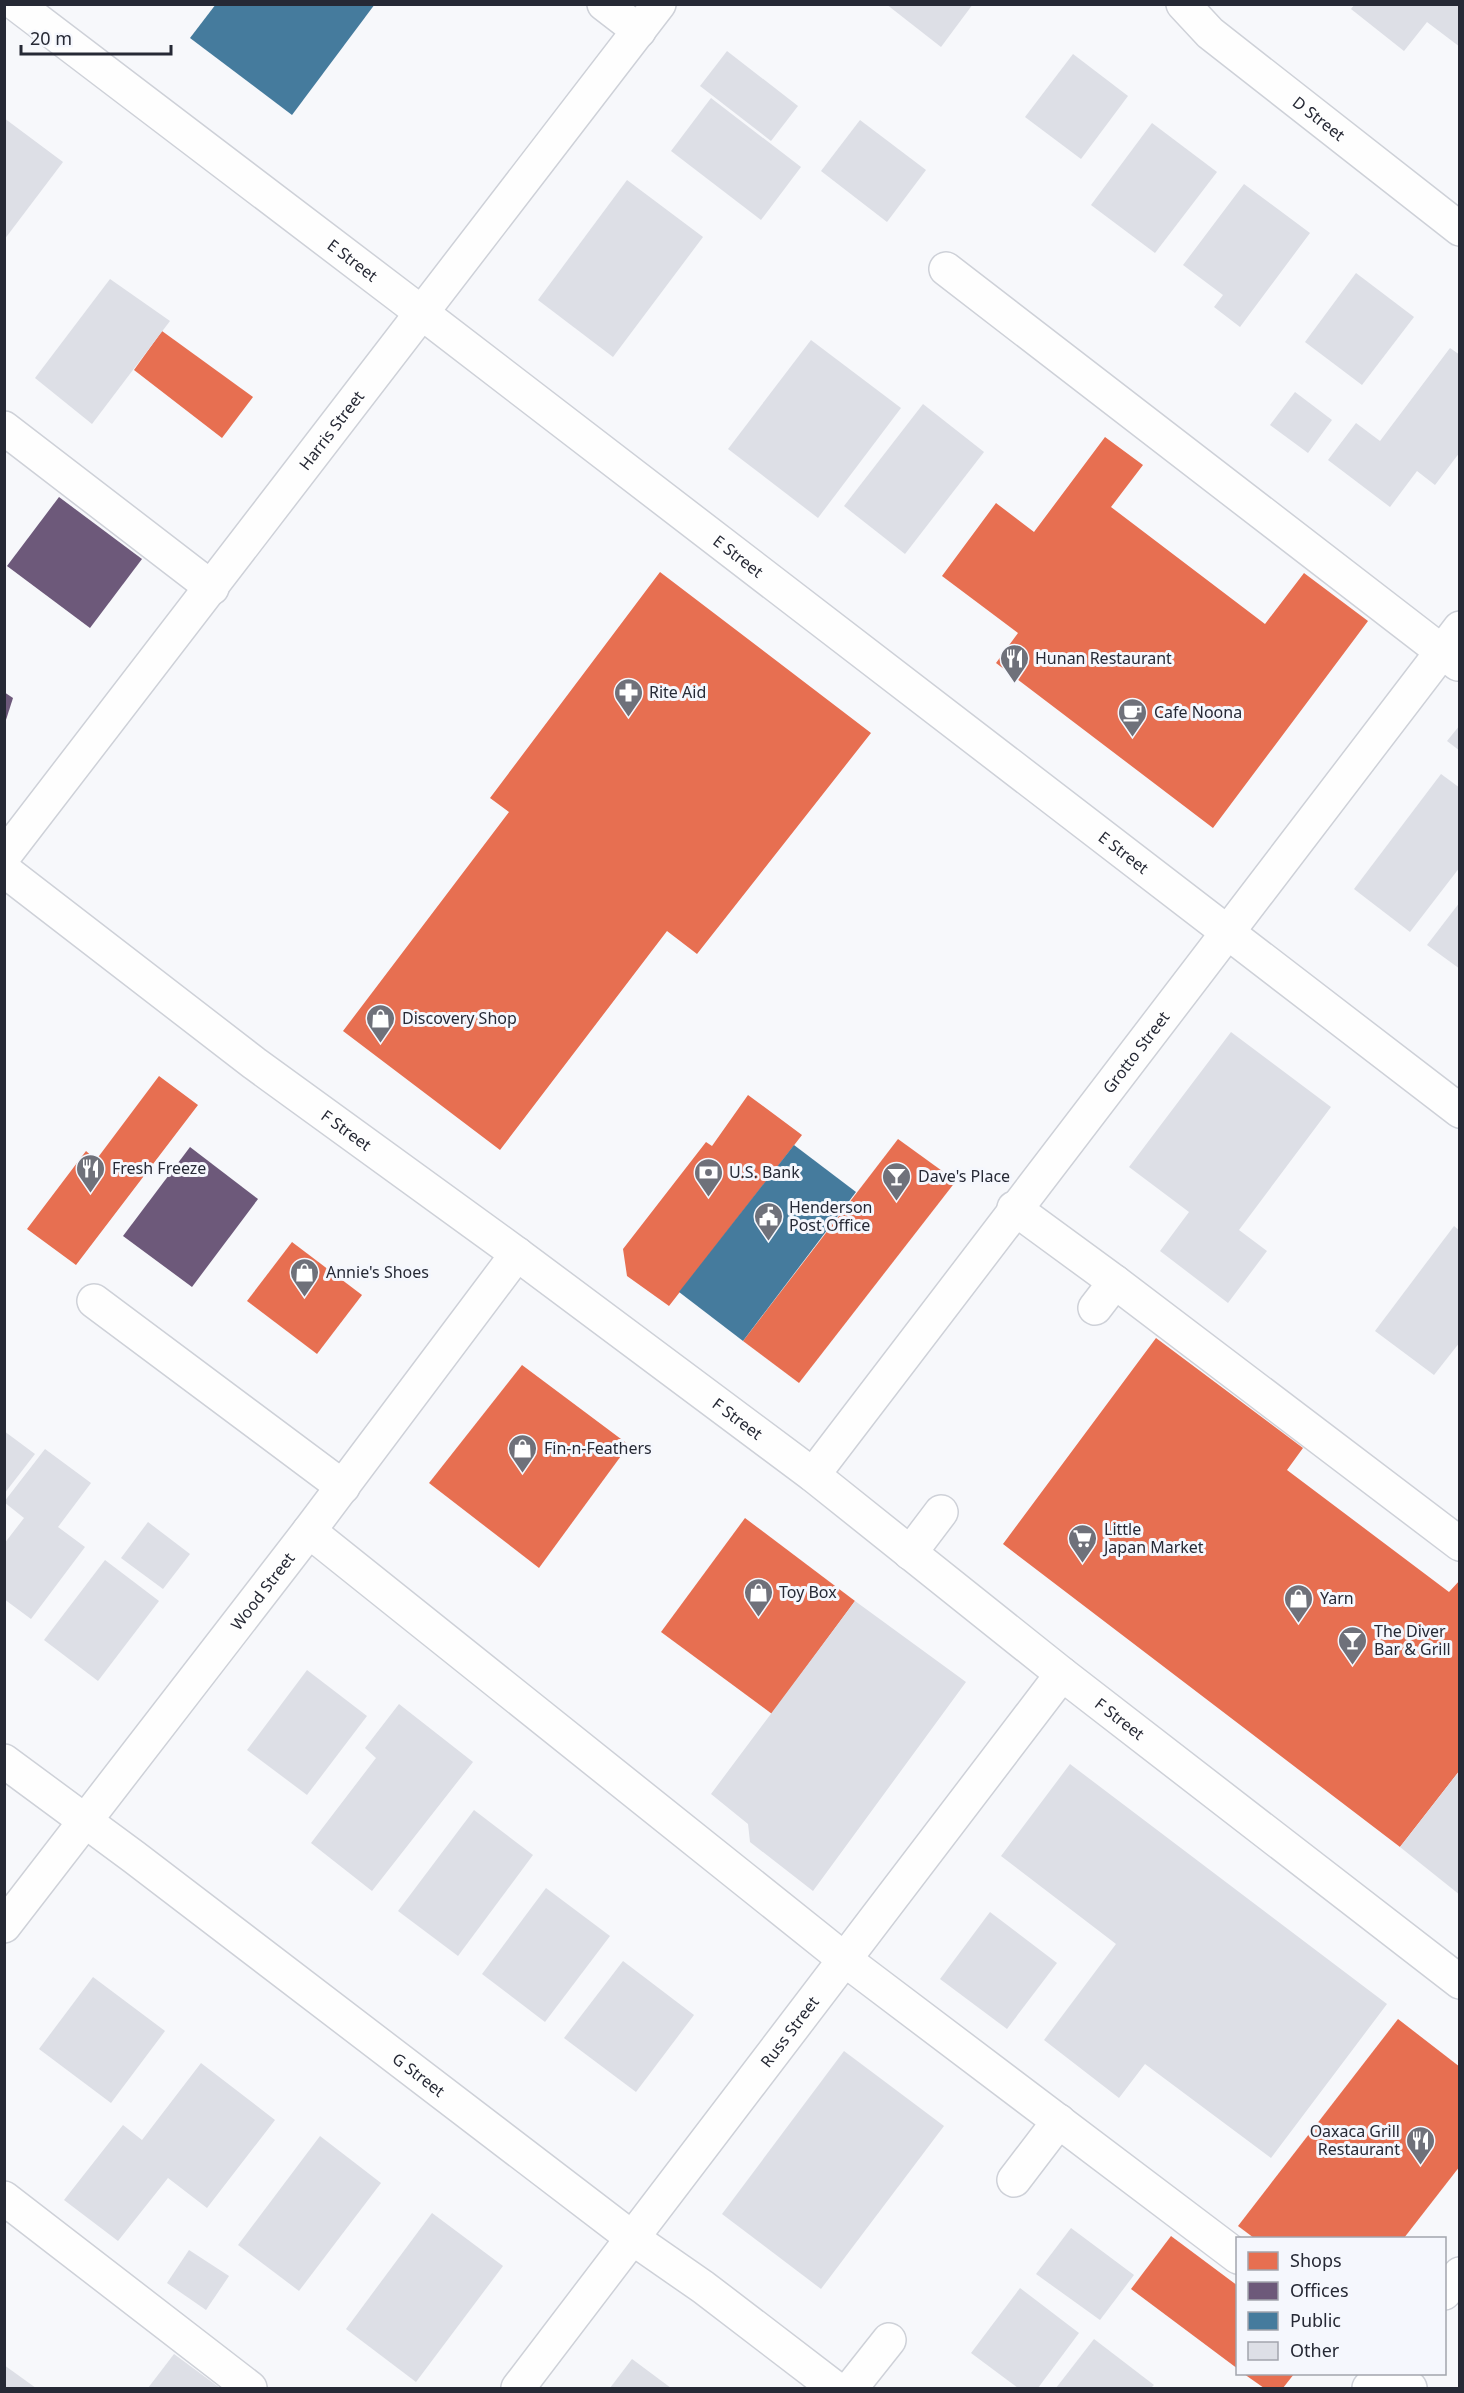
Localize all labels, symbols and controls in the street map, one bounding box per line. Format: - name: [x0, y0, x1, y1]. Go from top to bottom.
- scale bar: [21, 18, 171, 56]
- text: 20 m: [30, 26, 72, 50]
- street label: D Street: [1288, 91, 1350, 146]
- street label: E Street: [323, 234, 382, 287]
- street label: Harris Street: [294, 386, 369, 475]
- street label: E Street: [709, 530, 768, 583]
- restaurant icon: Hunan Restaurant: [998, 642, 1030, 684]
- place label: Hunan Restaurant: [1035, 647, 1172, 669]
- pharmacy icon: Rite Aid: [612, 676, 644, 718]
- place label: Rite Aid: [649, 681, 706, 703]
- cafe icon: Cafe Noona: [1117, 696, 1149, 738]
- place label: Cafe Noona: [1154, 701, 1242, 723]
- street label: E Street: [1094, 826, 1153, 879]
- shop icon: Discovery Shop: [365, 1002, 397, 1044]
- place label: Discovery Shop: [402, 1007, 517, 1029]
- street label: Grotto Street: [1098, 1007, 1174, 1098]
- street label: F Street: [317, 1104, 376, 1156]
- restaurant icon: Fresh Freeze: [75, 1152, 107, 1194]
- bank icon: U.S. Bank: [692, 1156, 724, 1198]
- place label: Fresh Freeze: [112, 1157, 206, 1179]
- bar icon: Dave's Place: [881, 1160, 913, 1202]
- place label: U.S. Bank: [729, 1161, 800, 1183]
- place label: Dave's Place: [918, 1165, 1010, 1187]
- place label: Henderson Post Office: [789, 1196, 872, 1236]
- public building icon: Henderson Post Office: [752, 1200, 784, 1242]
- shop icon: Annie's Shoes: [289, 1256, 321, 1298]
- place label: Annie's Shoes: [326, 1261, 429, 1283]
- street label: F Street: [708, 1393, 767, 1445]
- shop icon: Fin-n-Feathers: [507, 1432, 539, 1474]
- place label: Fin-n-Feathers: [544, 1437, 652, 1459]
- place label: Little Japan Market: [1102, 1518, 1204, 1558]
- supermarket icon: Little Japan Market: [1067, 1522, 1099, 1564]
- street label: Wood Street: [225, 1548, 300, 1635]
- shop icon: Toy Box: [742, 1576, 774, 1618]
- place label: Toy Box: [779, 1581, 837, 1603]
- shop icon: Yarn: [1283, 1582, 1315, 1624]
- place label: Yarn: [1320, 1587, 1354, 1609]
- place label: The Diver Bar & Grill: [1374, 1620, 1451, 1660]
- bar icon: The Diver Bar & Grill: [1337, 1624, 1369, 1666]
- street label: F Street: [1090, 1692, 1149, 1745]
- street label: Russ Street: [755, 1991, 824, 2072]
- street label: G Street: [388, 2048, 450, 2102]
- place label: Oaxaca Grill Restaurant: [1310, 2120, 1400, 2160]
- restaurant icon: Oaxaca Grill Restaurant: [1405, 2124, 1437, 2166]
- legend: [1236, 2237, 1446, 2375]
- text: Shops: [1290, 2248, 1342, 2272]
- text: Offices: [1290, 2278, 1349, 2302]
- text: Public: [1290, 2308, 1341, 2332]
- text: Other: [1290, 2338, 1340, 2362]

